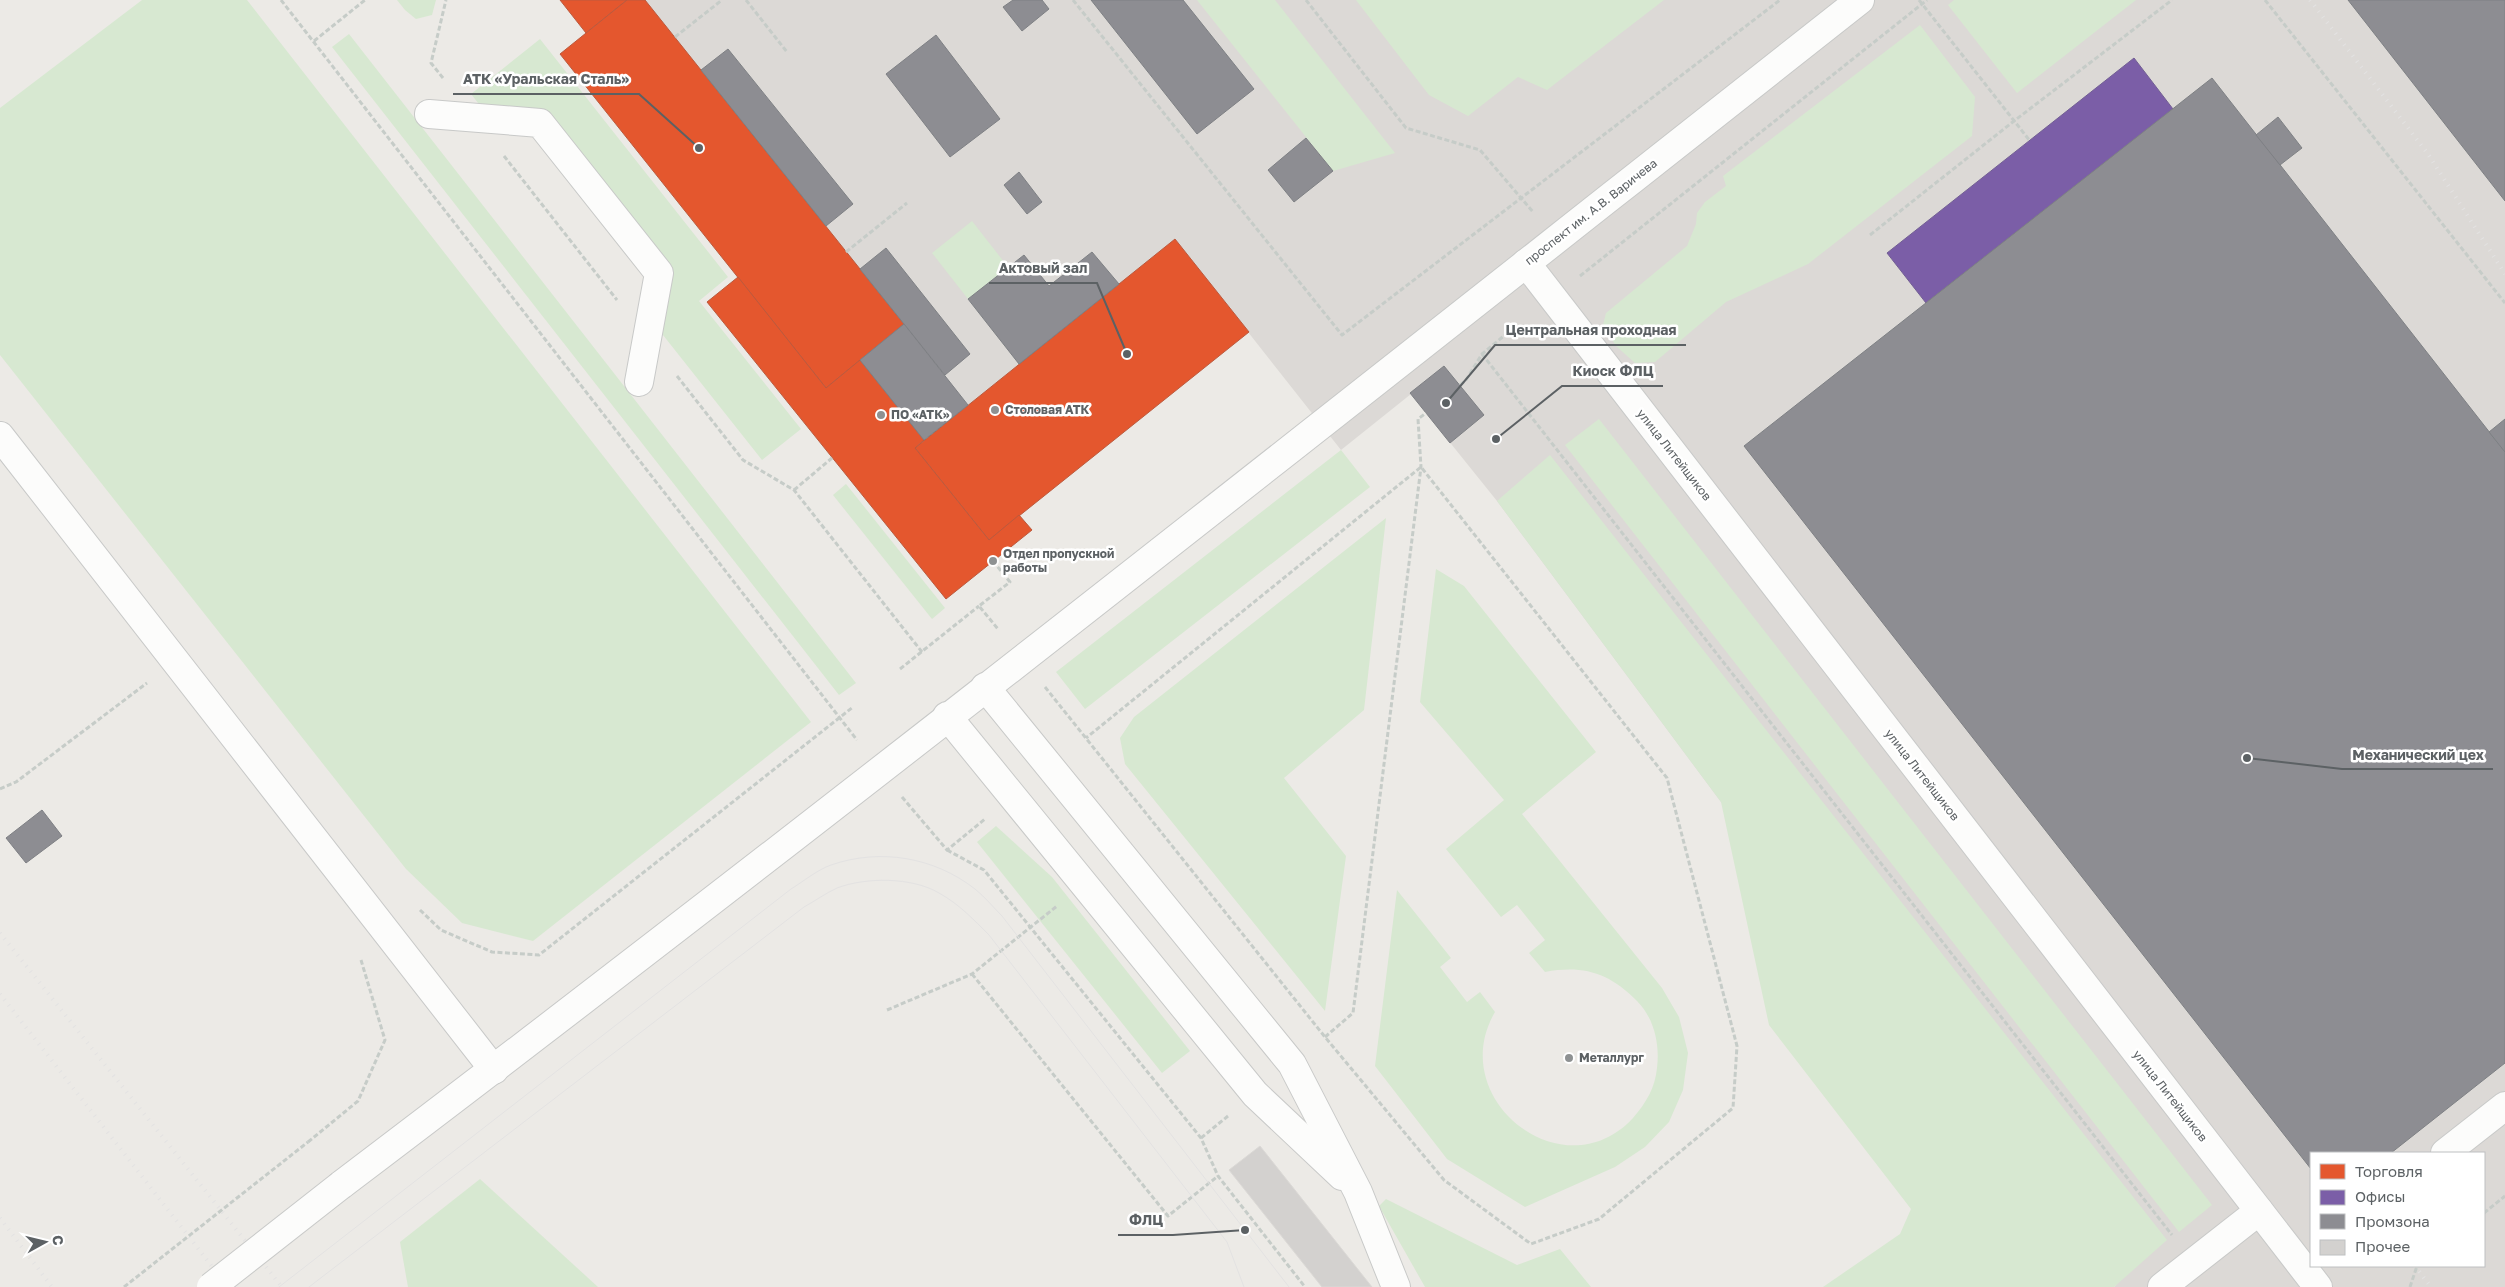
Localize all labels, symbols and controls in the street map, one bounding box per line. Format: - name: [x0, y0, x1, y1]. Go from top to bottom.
- callout: АТК «Уральская Сталь»: [453, 65, 639, 94]
- text: АТК «Уральская Сталь»: [463, 70, 630, 87]
- street label: проспект им. А.В. Варичева: [1522, 155, 1660, 268]
- callout: Актовый зал: [989, 254, 1097, 283]
- text: Актовый зал: [999, 259, 1087, 276]
- callout: Центральная проходная: [1495, 316, 1686, 345]
- text: Центральная проходная: [1506, 321, 1676, 338]
- callout: Киоск ФЛЦ: [1562, 357, 1663, 386]
- text: Киоск ФЛЦ: [1573, 362, 1654, 379]
- place label: Столовая АТК: [1005, 402, 1089, 417]
- marker: Столовая АТК: [989, 404, 1001, 416]
- street label: улица Литейщиков: [1634, 406, 1715, 504]
- place label: ПО «АТК»: [891, 407, 950, 422]
- marker: ПО «АТК»: [875, 409, 887, 421]
- place label: Отдел пропускной работы: [1003, 546, 1114, 575]
- marker: Отдел пропускной работы: [987, 555, 999, 567]
- street label: улица Литейщиков: [1882, 726, 1963, 824]
- callout: Механический цех: [2342, 740, 2493, 769]
- text: Механический цех: [2352, 746, 2484, 763]
- street label: улица Литейщиков: [2130, 1047, 2211, 1145]
- place label: Металлург: [1579, 1050, 1644, 1065]
- marker: Металлург: [1563, 1052, 1575, 1064]
- legend: [2310, 1152, 2485, 1267]
- text: Торговля: [2355, 1162, 2423, 1180]
- text: Офисы: [2355, 1187, 2405, 1205]
- callout: ФЛЦ: [1118, 1206, 1173, 1235]
- text: ФЛЦ: [1129, 1211, 1163, 1228]
- text: Промзона: [2355, 1212, 2430, 1230]
- north arrow: [20, 1217, 70, 1267]
- text: С: [49, 1234, 67, 1246]
- text: Прочее: [2355, 1237, 2411, 1255]

